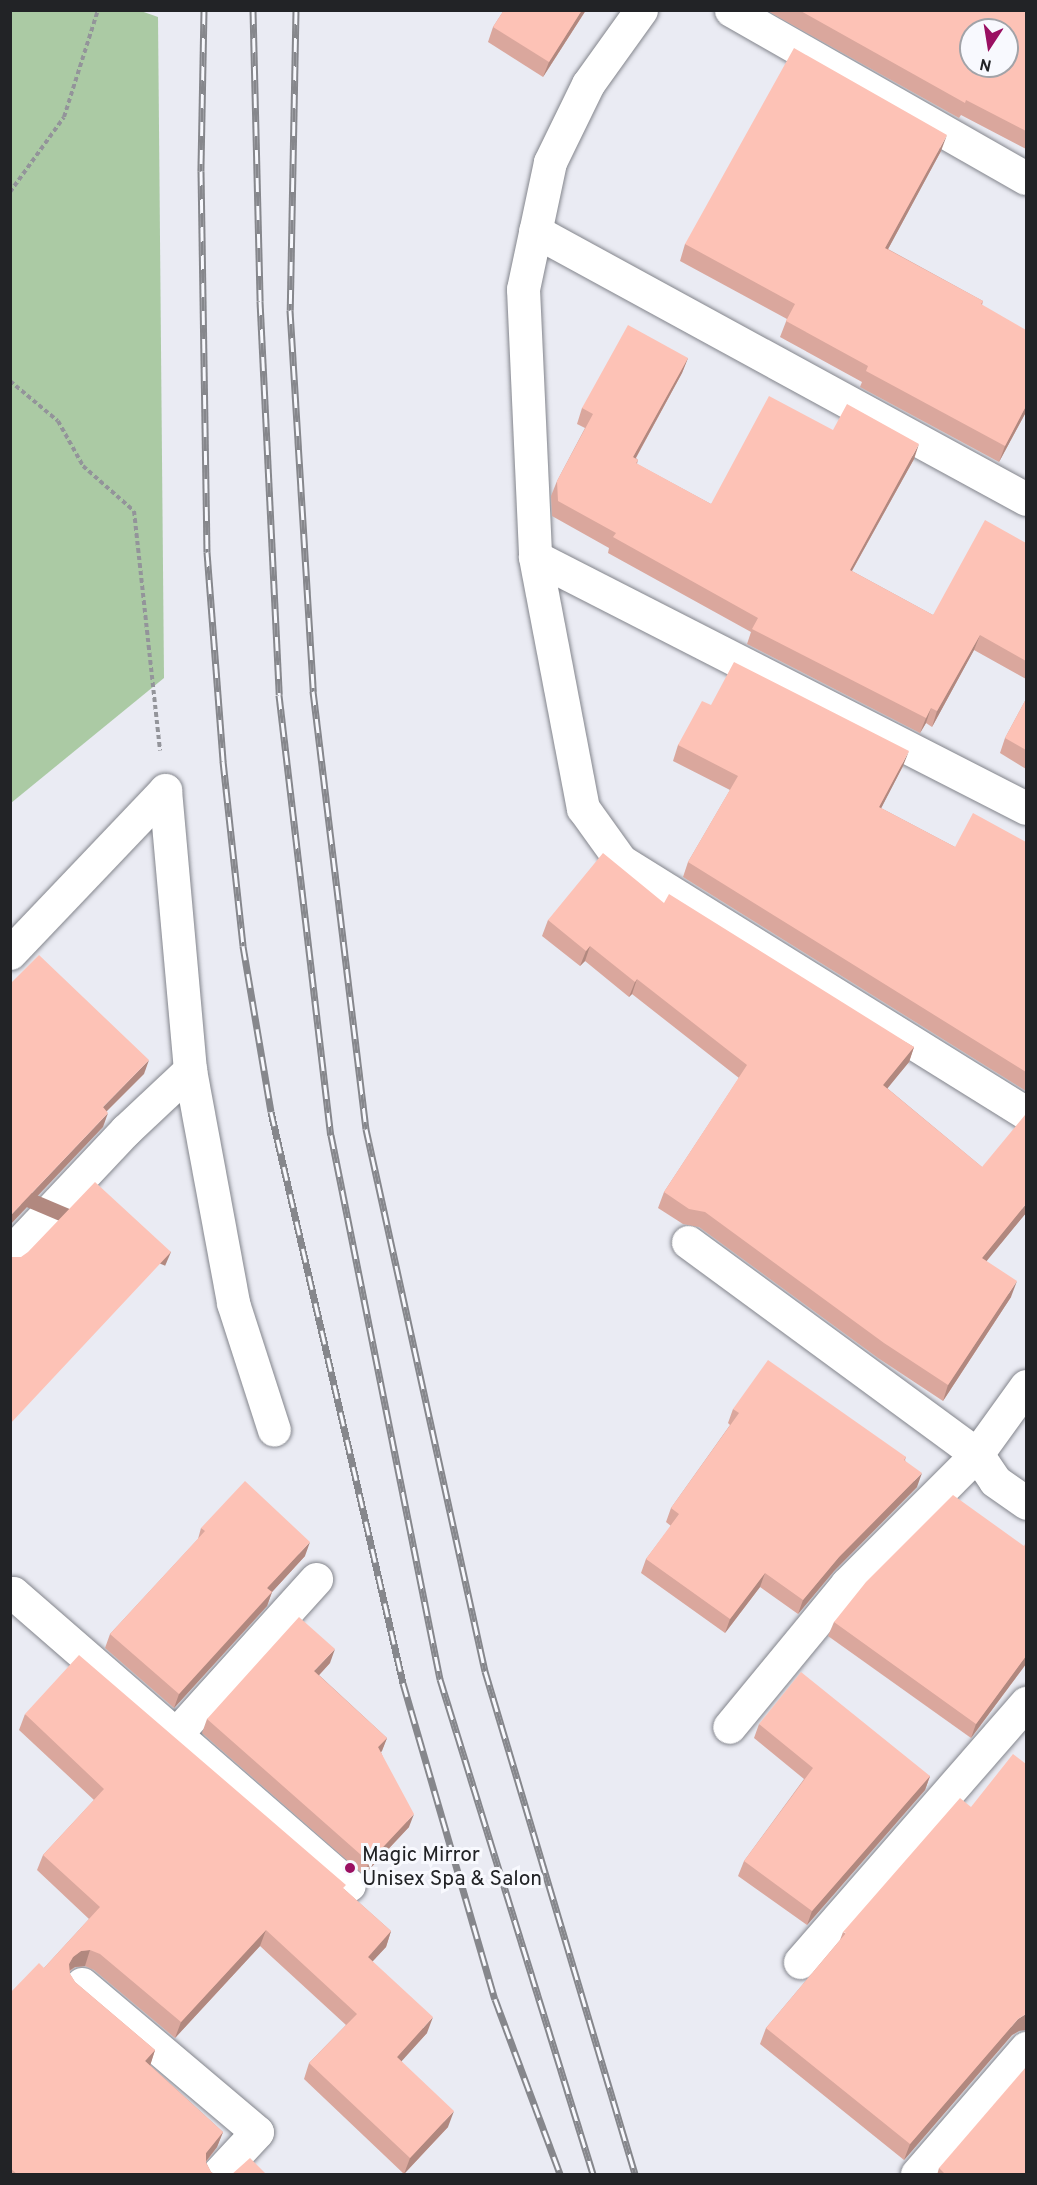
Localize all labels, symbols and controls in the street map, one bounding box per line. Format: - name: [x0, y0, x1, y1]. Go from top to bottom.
- north arrow: [959, 18, 1019, 78]
- text: N: [978, 53, 993, 75]
- place label: Magic Mirror Unisex Spa & Salon: [362, 1843, 542, 1893]
- marker: Magic Mirror Unisex Spa & Salon: [343, 1861, 357, 1875]

